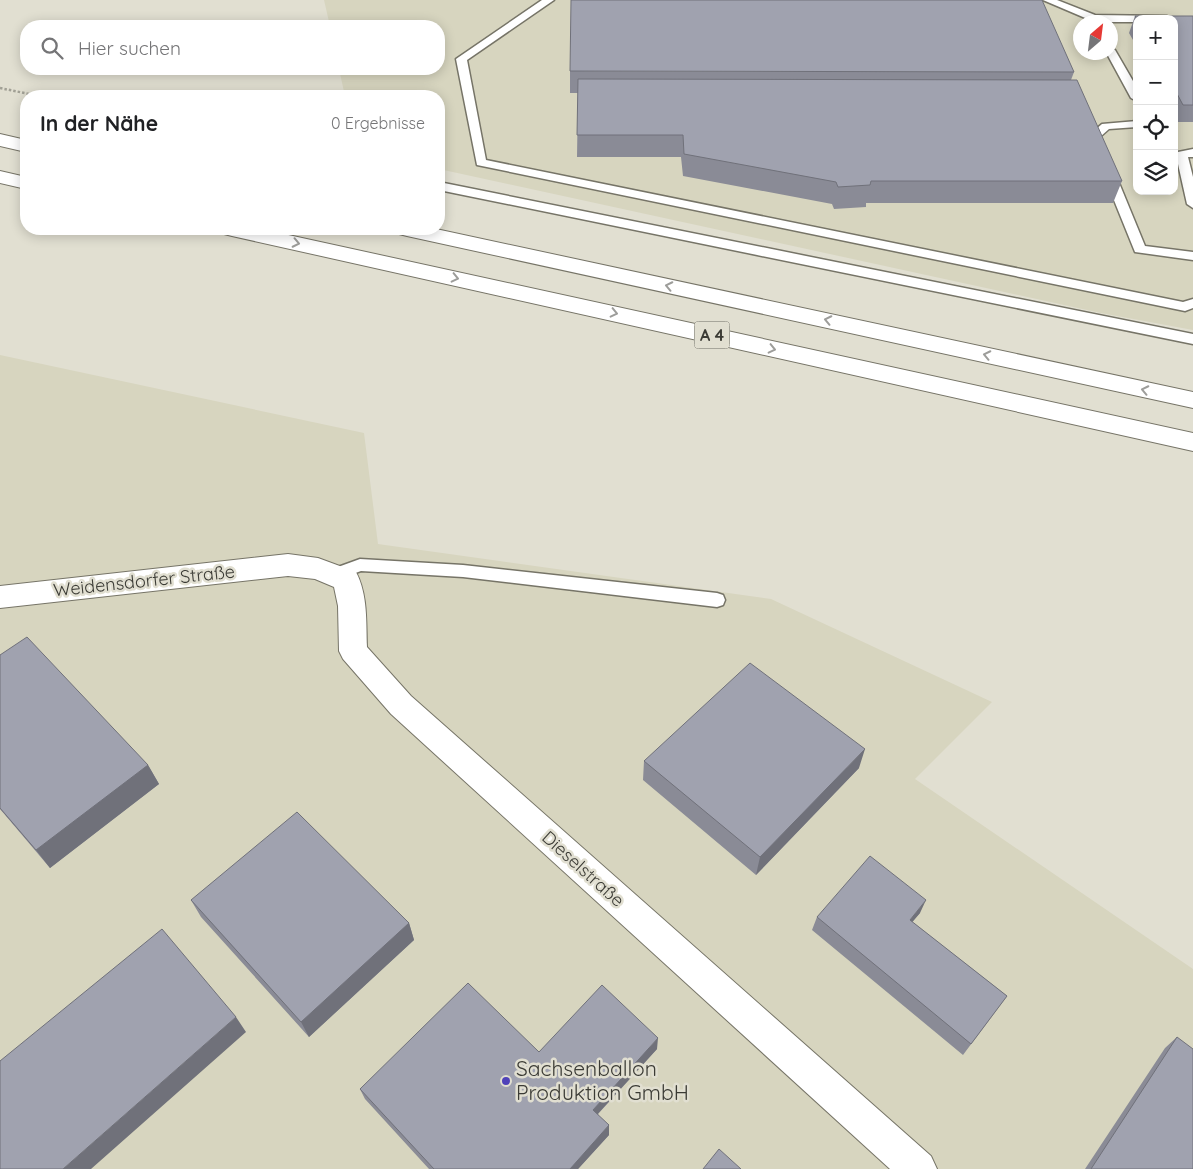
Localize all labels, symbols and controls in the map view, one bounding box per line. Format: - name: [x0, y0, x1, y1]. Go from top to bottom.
- north arrow: [1073, 15, 1118, 60]
- map controls: [1133, 15, 1178, 195]
- button: +: [1133, 15, 1178, 60]
- search box: [20, 20, 445, 75]
- icon: search: [38, 34, 66, 62]
- text: Hier suchen: [78, 36, 181, 60]
- button: −: [1133, 60, 1178, 105]
- button: locate: [1133, 105, 1178, 150]
- text: In der Nähe: [40, 110, 158, 136]
- text: 0 Ergebnisse: [331, 113, 425, 133]
- button: layers: [1133, 150, 1178, 195]
- one-way arrow: [292, 237, 301, 248]
- one-way arrow: [451, 272, 460, 283]
- one-way arrow: [665, 281, 674, 292]
- one-way arrow: [609, 307, 618, 318]
- one-way arrow: [823, 316, 832, 326]
- road number: A 4: [694, 322, 730, 348]
- one-way arrow: [768, 343, 777, 353]
- one-way arrow: [982, 350, 991, 361]
- one-way arrow: [1141, 385, 1150, 396]
- street label: Weidensdorfer Straße: [52, 560, 236, 601]
- street label: Dieselstraße: [537, 826, 629, 912]
- place label: Sachsenballon Produktion GmbH: [516, 1055, 689, 1105]
- marker: Sachsenballon Produktion GmbH: [500, 1075, 512, 1087]

